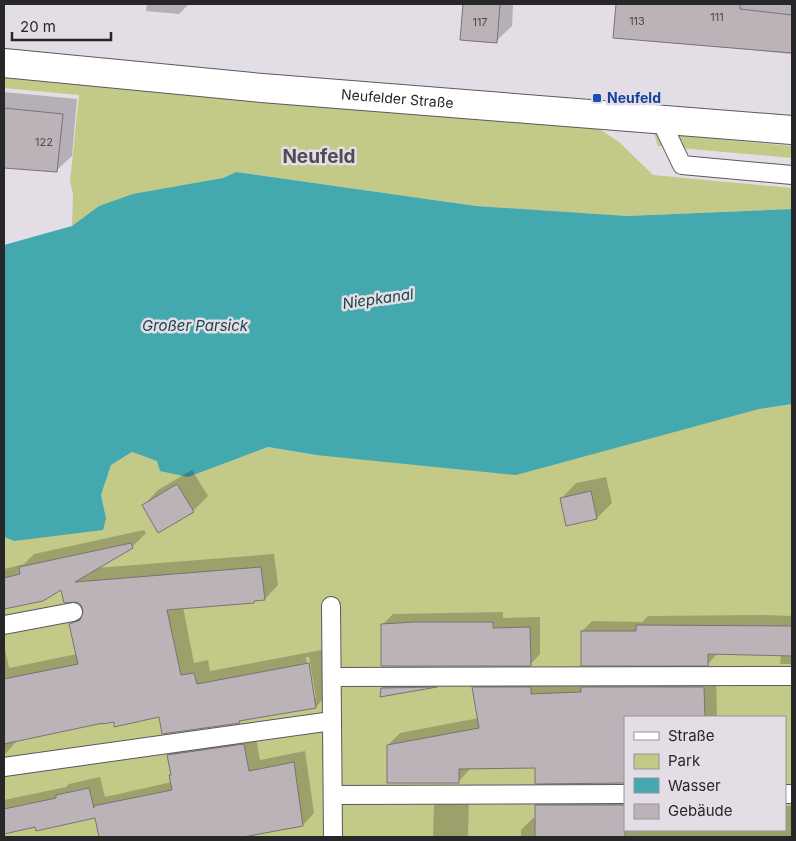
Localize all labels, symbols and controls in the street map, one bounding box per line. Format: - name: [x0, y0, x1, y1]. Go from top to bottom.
- scale bar: [12, 10, 111, 42]
- house number: 111: [710, 10, 724, 24]
- house number: 113: [629, 14, 645, 28]
- house number: 117: [472, 15, 488, 29]
- text: 20 m: [20, 17, 56, 36]
- street label: Neufelder Straße: [340, 85, 454, 111]
- place label: Neufeld: [607, 89, 661, 106]
- marker: Neufeld: [591, 92, 603, 104]
- house number: 122: [35, 135, 53, 149]
- district label: Neufeld: [282, 145, 356, 168]
- water label: Niepkanal: [341, 284, 415, 313]
- water label: Großer Parsick: [142, 316, 249, 335]
- legend: [624, 716, 786, 831]
- text: Straße: [668, 726, 715, 745]
- text: Park: [668, 751, 701, 770]
- text: Wasser: [668, 776, 721, 795]
- text: Gebäude: [668, 801, 733, 820]

